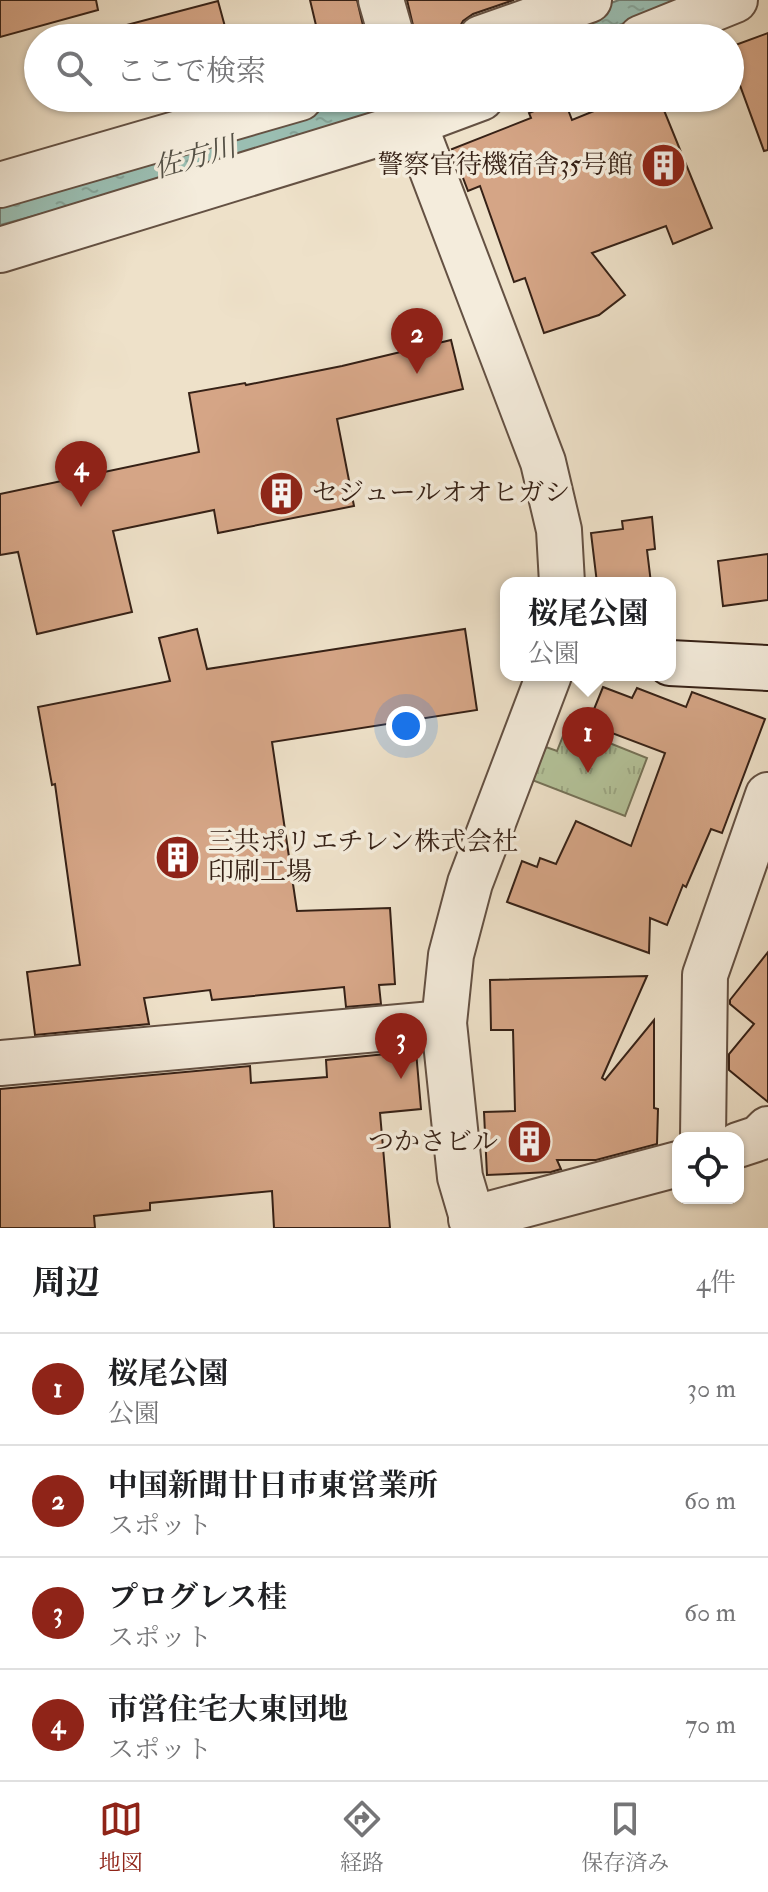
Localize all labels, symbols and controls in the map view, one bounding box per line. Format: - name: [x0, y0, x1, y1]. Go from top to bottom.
- search box: [24, 24, 744, 112]
- icon: search: [52, 46, 96, 90]
- text: ここで検索: [116, 53, 266, 90]
- water label: 佐方川: [150, 129, 243, 186]
- building icon: 警察官待機宿舎35号館: [640, 141, 688, 189]
- place label: 警察官待機宿舎35号館: [378, 149, 633, 181]
- pin: 2: [391, 308, 443, 374]
- pin: 4: [55, 441, 107, 507]
- building icon: セジュールオオヒガシ: [257, 469, 305, 517]
- place label: セジュールオオヒガシ: [312, 477, 570, 509]
- popup: [500, 577, 676, 681]
- text: 桜尾公園: [528, 595, 648, 632]
- text: 公園: [528, 638, 580, 670]
- your location: [386, 706, 426, 746]
- pin: 1: [562, 707, 614, 773]
- place label: 三共ポリエチレン株式会社 印刷工場: [208, 826, 518, 888]
- building icon: 三共ポリエチレン株式会社 印刷工場: [153, 833, 201, 881]
- pin: 3: [375, 1013, 427, 1079]
- building icon: つかさビル: [505, 1118, 553, 1166]
- place label: つかさビル: [368, 1126, 498, 1158]
- map controls: [672, 1132, 744, 1204]
- button: locate: [672, 1132, 744, 1204]
- text: 周辺: [32, 1262, 100, 1305]
- text: 4件: [696, 1267, 736, 1299]
- text: 桜尾公園: [108, 1355, 228, 1392]
- text: 1: [53, 1373, 63, 1405]
- text: 30 m: [687, 1373, 736, 1405]
- text: 公園: [108, 1398, 160, 1430]
- text: 中国新聞廿日市東営業所: [108, 1467, 438, 1504]
- text: 2: [51, 1485, 65, 1517]
- text: 60 m: [684, 1485, 736, 1517]
- text: スポット: [108, 1510, 212, 1542]
- text: プログレス桂: [108, 1579, 287, 1616]
- text: 3: [53, 1597, 63, 1629]
- text: 60 m: [684, 1597, 736, 1629]
- text: スポット: [108, 1622, 212, 1654]
- text: 市営住宅大東団地: [108, 1691, 348, 1728]
- text: 4: [51, 1709, 65, 1741]
- text: 70 m: [685, 1709, 736, 1741]
- text: スポット: [108, 1734, 212, 1766]
- tab: 地図: [99, 1797, 143, 1877]
- tab: 経路: [340, 1797, 384, 1877]
- tab: 保存済み: [581, 1797, 669, 1877]

